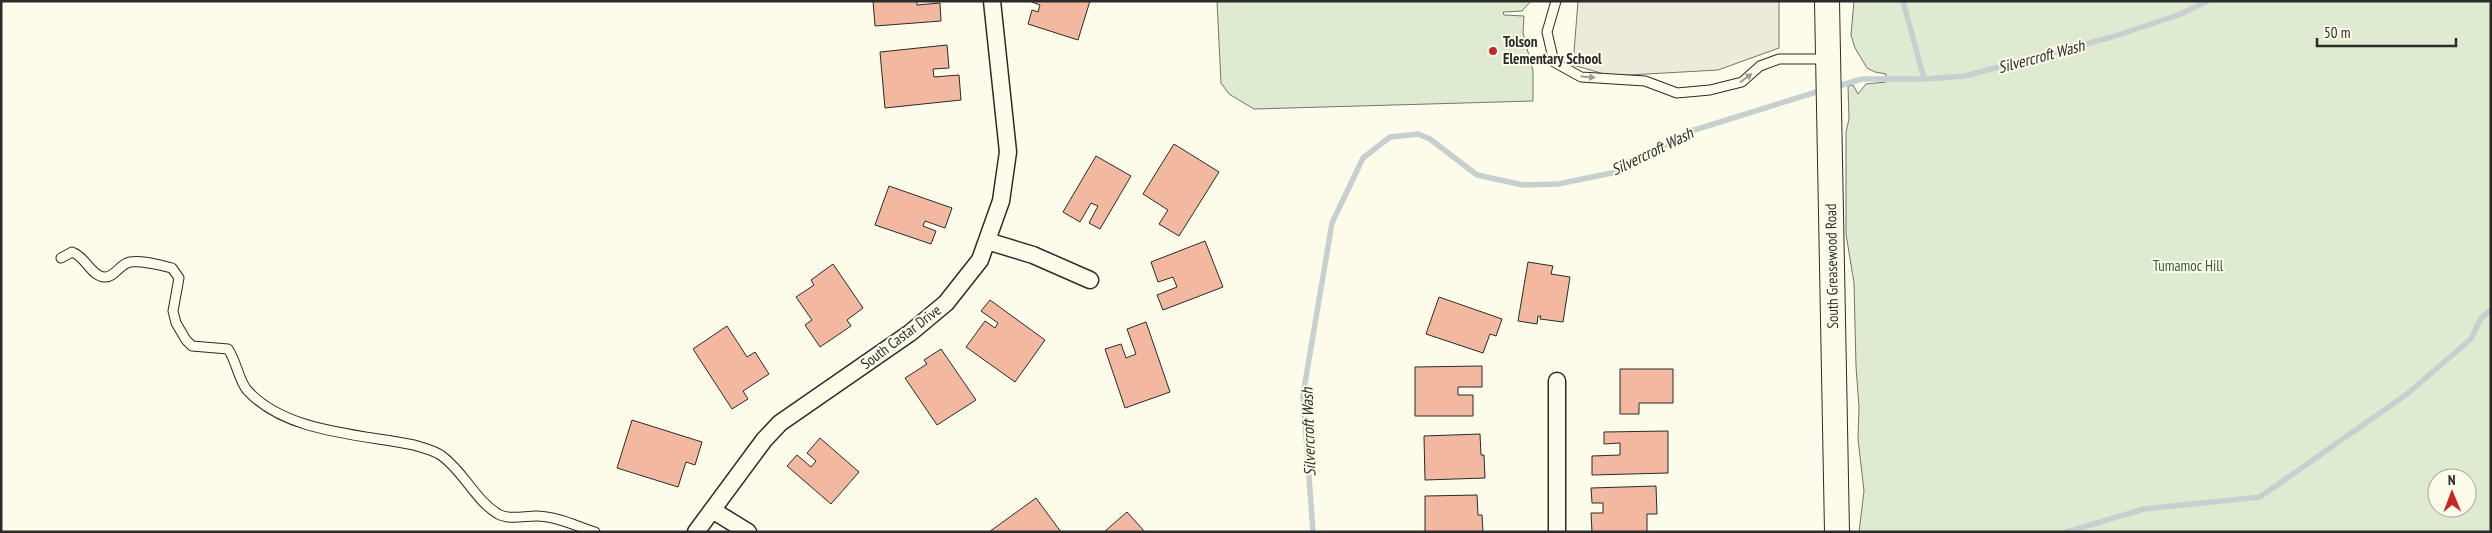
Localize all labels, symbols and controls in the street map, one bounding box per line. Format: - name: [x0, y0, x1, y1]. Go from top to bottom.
- scale bar: [2317, 15, 2456, 47]
- text: 50 m: [2324, 23, 2350, 42]
- place label: Tolson Elementary School: [1503, 32, 1602, 68]
- water label: Silvercroft Wash: [1996, 35, 2087, 77]
- marker: Tolson Elementary School: [1487, 45, 1499, 57]
- one-way arrow: [1580, 73, 1596, 81]
- one-way arrow: [1739, 73, 1753, 83]
- water label: Silvercroft Wash: [1608, 122, 1697, 179]
- street label: South Greasewood Road: [1821, 203, 1842, 329]
- park label: Tumamoc Hill: [2153, 256, 2224, 275]
- street label: South Castar Drive: [857, 300, 945, 373]
- water label: Silvercroft Wash: [1296, 386, 1320, 477]
- north arrow: [2427, 468, 2477, 518]
- text: N: [2448, 471, 2456, 489]

